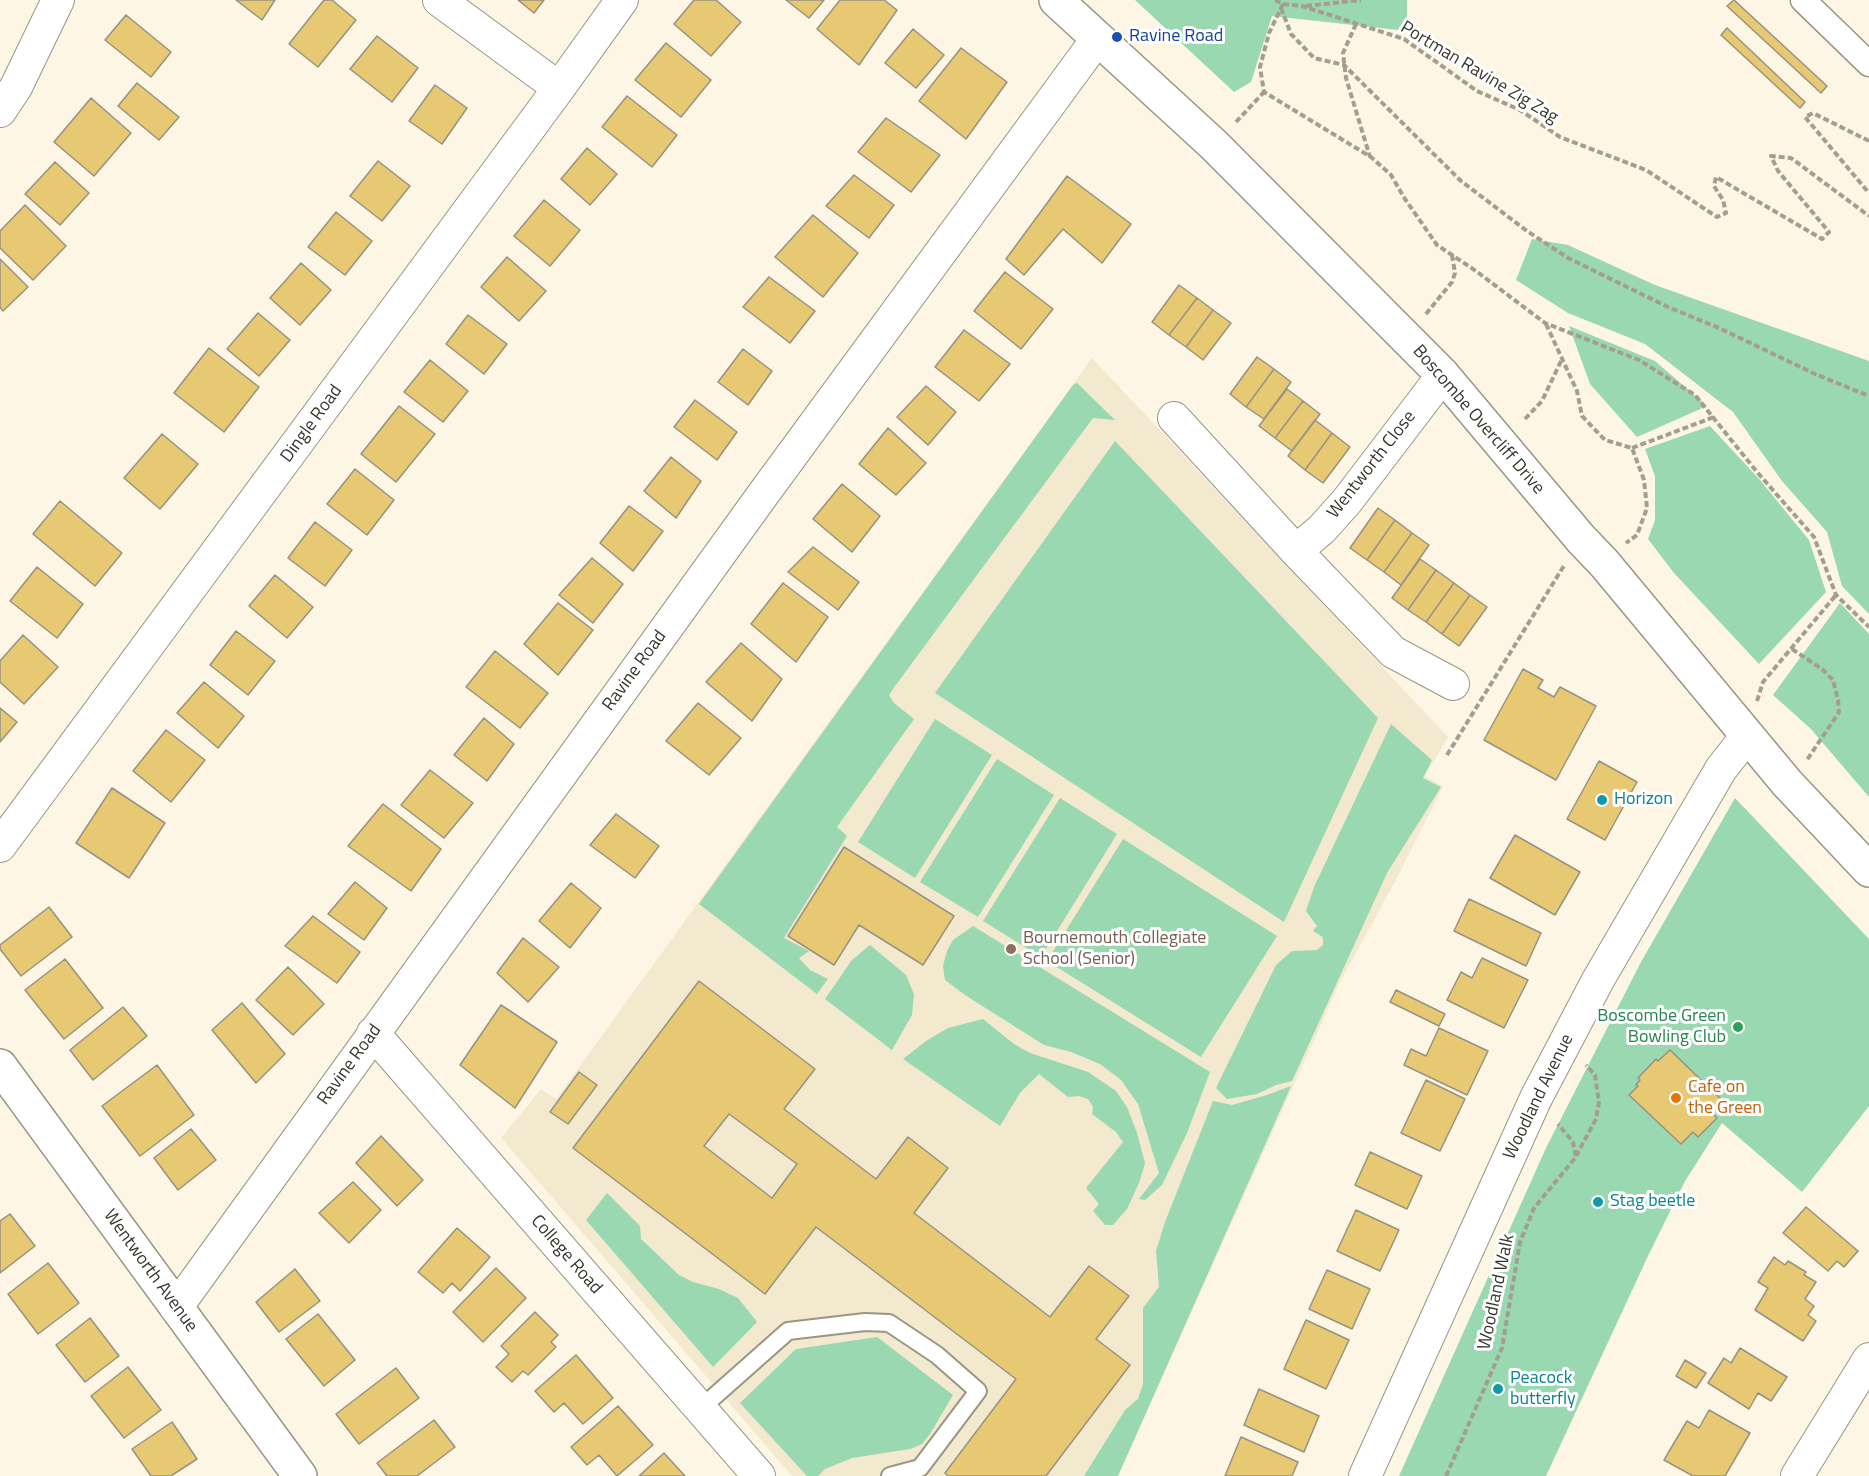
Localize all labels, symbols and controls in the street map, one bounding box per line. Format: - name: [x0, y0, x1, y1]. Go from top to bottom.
- street label: Portman Ravine Zig Zag: [1396, 17, 1562, 129]
- place label: Ravine Road: [1129, 26, 1223, 48]
- marker: Ravine Road: [1110, 30, 1124, 44]
- street label: Boscombe Overcliff Drive: [1407, 341, 1549, 499]
- street label: Dingle Road: [277, 381, 347, 467]
- street label: Wentworth Close: [1323, 407, 1421, 523]
- street label: Ravine Road: [599, 627, 671, 715]
- place label: Horizon: [1614, 789, 1673, 811]
- marker: Horizon: [1595, 793, 1609, 807]
- place label: Bournemouth Collegiate School (Senior): [1023, 928, 1206, 970]
- marker: Bournemouth Collegiate School (Senior): [1004, 942, 1018, 956]
- place label: Boscombe Green Bowling Club: [1597, 1006, 1726, 1048]
- marker: Boscombe Green Bowling Club: [1731, 1020, 1745, 1034]
- street label: Ravine Road: [314, 1021, 386, 1109]
- street label: Woodland Avenue: [1499, 1031, 1579, 1163]
- place label: Cafe on the Green: [1688, 1077, 1762, 1120]
- marker: Cafe on the Green: [1669, 1091, 1683, 1105]
- place label: Stag beetle: [1610, 1191, 1695, 1213]
- marker: Stag beetle: [1591, 1195, 1605, 1209]
- street label: Wentworth Avenue: [98, 1206, 202, 1336]
- street label: College Road: [526, 1211, 606, 1299]
- street label: Woodland Walk: [1474, 1232, 1520, 1352]
- place label: Peacock butterfly: [1510, 1368, 1576, 1410]
- marker: Peacock butterfly: [1491, 1382, 1505, 1396]

